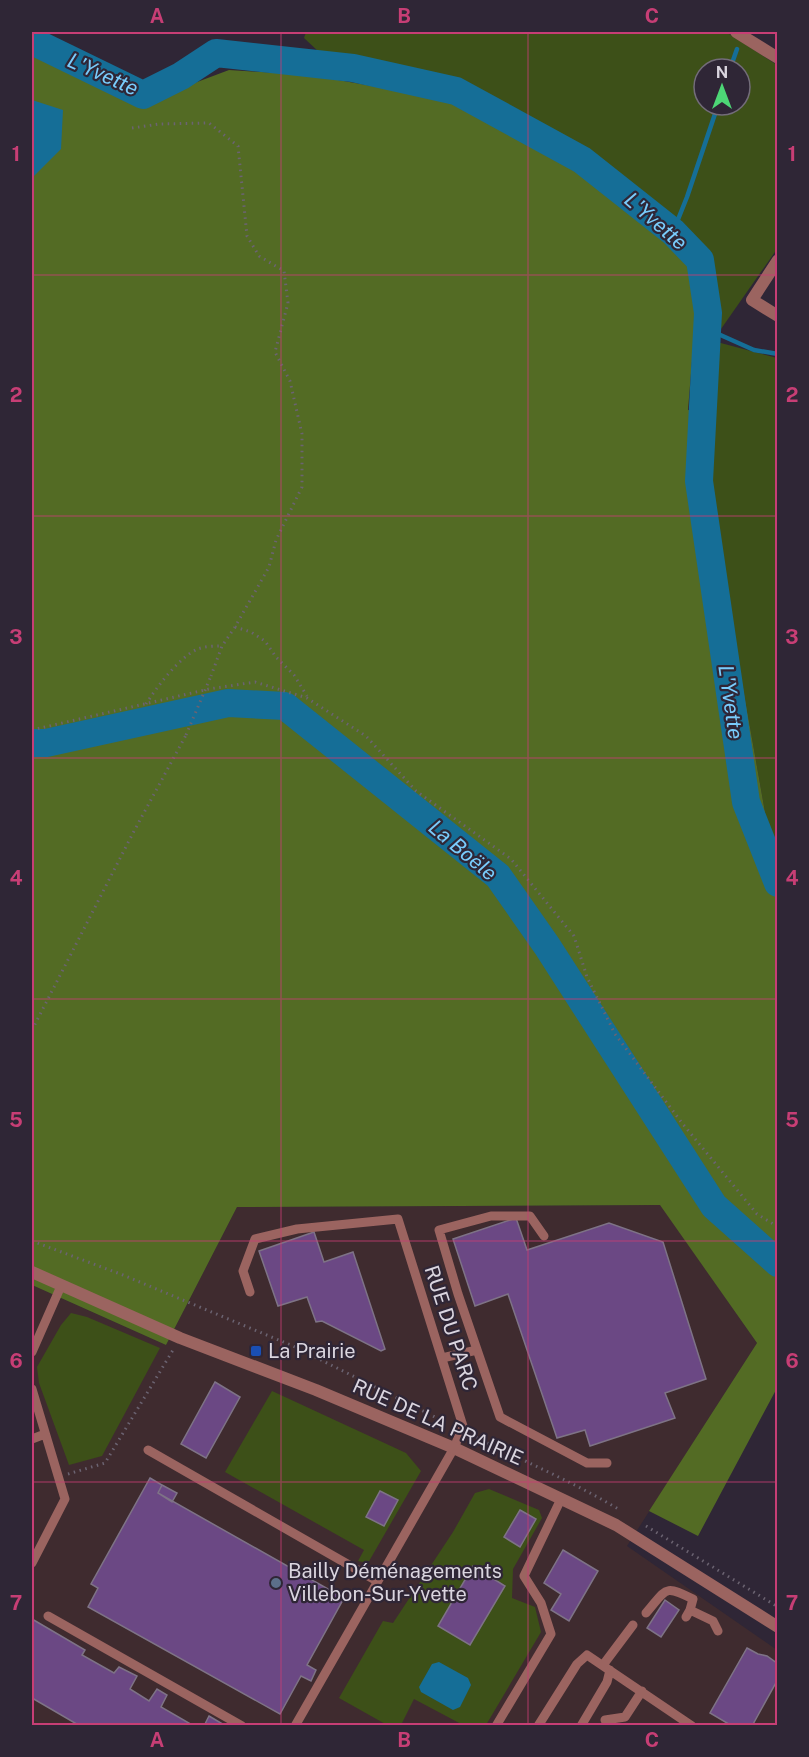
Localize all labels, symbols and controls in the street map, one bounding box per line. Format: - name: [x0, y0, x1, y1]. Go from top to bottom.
- text: A: [150, 4, 164, 28]
- text: B: [397, 4, 411, 28]
- text: C: [645, 4, 659, 28]
- water label: L'Yvette: [64, 47, 142, 101]
- north arrow: [692, 57, 752, 117]
- text: N: [716, 63, 728, 82]
- text: 1: [12, 142, 20, 166]
- text: 1: [788, 142, 796, 166]
- water label: L'Yvette: [620, 187, 692, 255]
- text: 2: [10, 383, 22, 407]
- text: 2: [786, 383, 798, 407]
- text: 3: [9, 625, 23, 649]
- text: 3: [785, 625, 799, 649]
- water label: L'Yvette: [713, 663, 749, 741]
- water label: La Boële: [424, 814, 502, 886]
- text: 4: [9, 866, 23, 890]
- text: 4: [785, 866, 799, 890]
- text: 5: [9, 1108, 23, 1132]
- text: 5: [785, 1108, 799, 1132]
- street label: RUE DU PARC: [419, 1262, 483, 1394]
- place label: La Prairie: [268, 1339, 356, 1363]
- marker: La Prairie: [249, 1344, 263, 1358]
- text: 6: [9, 1349, 23, 1373]
- text: 6: [785, 1349, 799, 1373]
- street label: RUE DE LA PRAIRIE: [349, 1374, 527, 1470]
- place label: Bailly Déménagements Villebon-Sur-Yvette: [288, 1559, 502, 1606]
- marker: Bailly Déménagements Villebon-Sur-Yvette: [269, 1576, 283, 1590]
- text: 7: [10, 1591, 22, 1615]
- text: 7: [786, 1591, 798, 1615]
- text: A: [150, 1728, 164, 1752]
- text: B: [397, 1728, 411, 1752]
- text: C: [645, 1728, 659, 1752]

